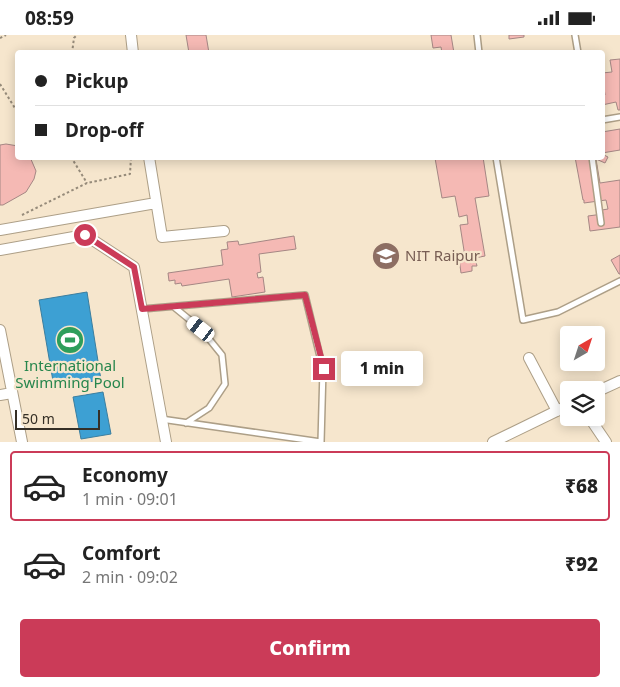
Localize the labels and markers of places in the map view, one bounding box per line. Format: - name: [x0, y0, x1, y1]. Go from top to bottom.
- school or university icon: NIT Raipur: [371, 241, 401, 271]
- place label: NIT Raipur: [405, 245, 480, 265]
- sports icon: International Swimming Pool: [55, 325, 85, 355]
- place label: International Swimming Pool: [15, 355, 125, 392]

